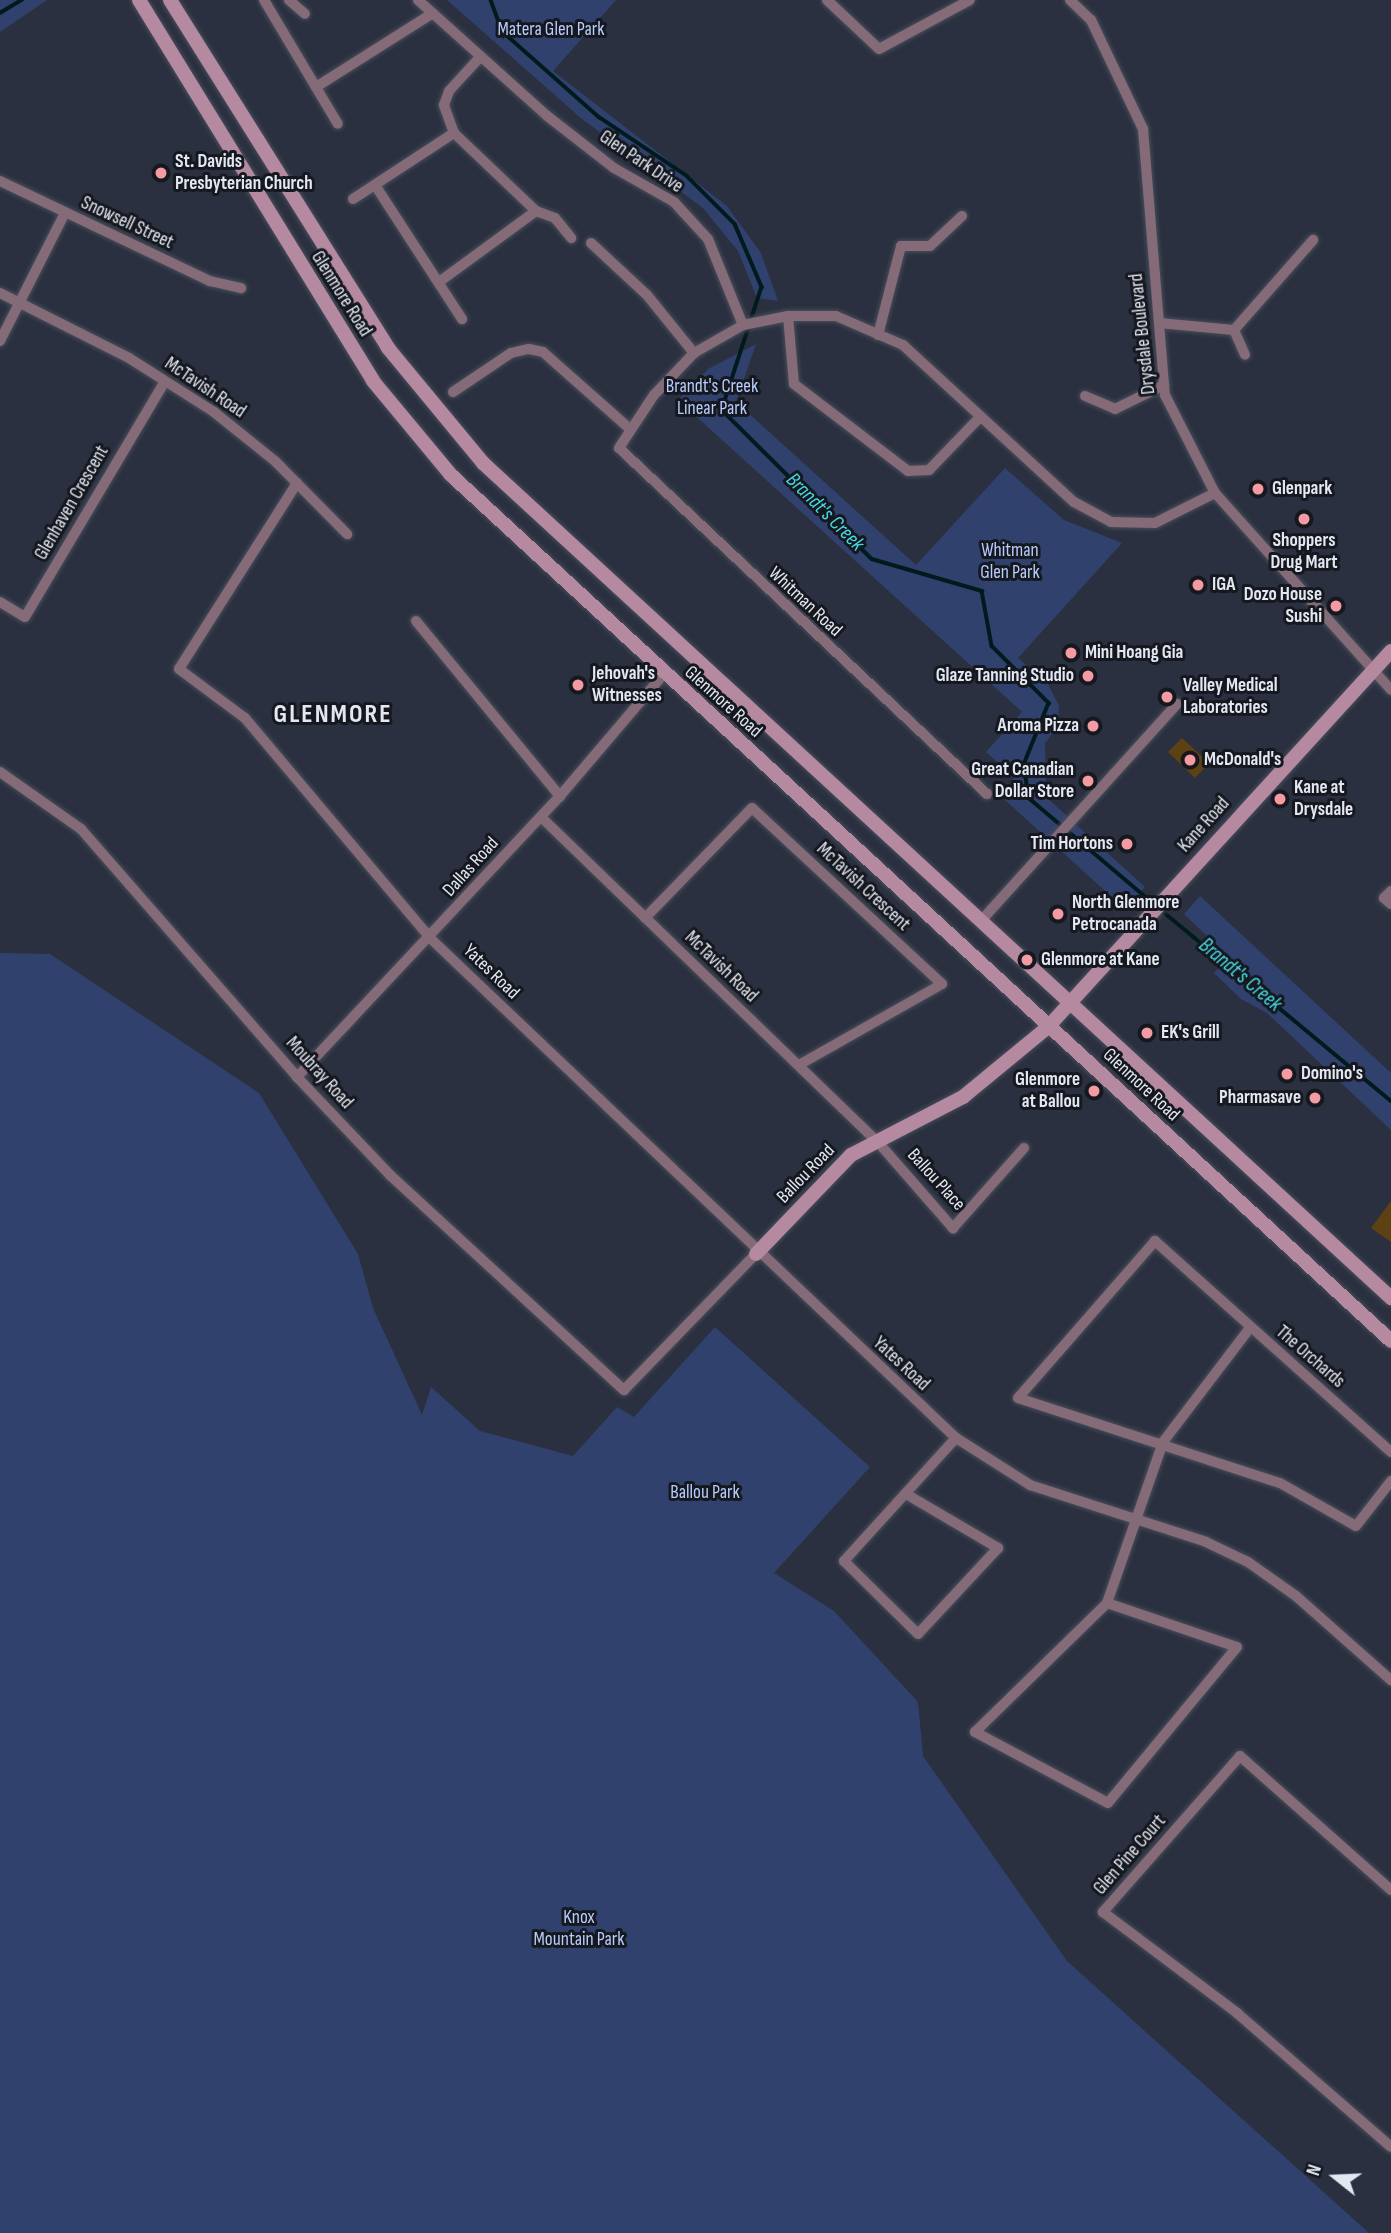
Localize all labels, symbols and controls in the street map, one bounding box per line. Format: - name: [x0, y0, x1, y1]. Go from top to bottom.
- park label: Matera Glen Park: [497, 19, 605, 41]
- street label: Glen Park Drive: [595, 126, 687, 198]
- place label: St. Davids Presbyterian Church: [175, 151, 313, 195]
- marker: St. Davids Presbyterian Church: [153, 165, 169, 181]
- street label: Snowsell Street: [77, 192, 177, 254]
- street label: Glenmore Road: [306, 247, 376, 341]
- street label: Drysdale Boulevard: [1125, 272, 1161, 396]
- street label: McTavish Road: [160, 353, 250, 423]
- park label: Brandt's Creek Linear Park: [666, 376, 758, 420]
- street label: Glenhaven Crescent: [30, 442, 114, 564]
- water label: Brandt's Creek: [781, 468, 869, 556]
- place label: Glenpark: [1272, 478, 1332, 500]
- marker: Glenpark: [1250, 481, 1266, 497]
- marker: Shoppers Drug Mart: [1296, 511, 1312, 527]
- place label: Shoppers Drug Mart: [1270, 530, 1338, 574]
- park label: Whitman Glen Park: [980, 540, 1040, 584]
- street label: Whitman Road: [764, 562, 846, 642]
- place label: IGA: [1212, 574, 1235, 596]
- marker: IGA: [1190, 577, 1206, 593]
- place label: Dozo House Sushi: [1244, 584, 1322, 628]
- marker: Dozo House Sushi: [1328, 598, 1344, 614]
- place label: Mini Hoang Gia: [1085, 642, 1183, 664]
- marker: Mini Hoang Gia: [1063, 645, 1079, 661]
- street label: Glenmore Road: [680, 661, 766, 743]
- place label: Jehovah's Witnesses: [592, 663, 662, 707]
- place label: Glaze Tanning Studio: [936, 665, 1074, 687]
- marker: Glaze Tanning Studio: [1080, 668, 1096, 684]
- place label: Valley Medical Laboratories: [1183, 675, 1278, 719]
- marker: Jehovah's Witnesses: [570, 677, 586, 693]
- marker: Valley Medical Laboratories: [1157, 687, 1177, 707]
- district label: GLENMORE: [274, 699, 392, 731]
- place label: Aroma Pizza: [998, 715, 1079, 737]
- marker: Aroma Pizza: [1085, 718, 1101, 734]
- place label: McDonald's: [1204, 749, 1281, 771]
- marker: McDonald's: [1182, 752, 1198, 768]
- place label: Great Canadian Dollar Store: [971, 759, 1074, 803]
- marker: Great Canadian Dollar Store: [1080, 773, 1096, 789]
- place label: Kane at Drysdale: [1294, 777, 1353, 821]
- marker: Kane at Drysdale: [1272, 791, 1288, 807]
- street label: Kane Road: [1173, 793, 1235, 857]
- street label: Dallas Road: [438, 832, 504, 902]
- place label: Tim Hortons: [1031, 833, 1113, 855]
- marker: Tim Hortons: [1119, 836, 1135, 852]
- street label: McTavish Crescent: [812, 838, 914, 936]
- place label: North Glenmore Petrocanada: [1072, 892, 1179, 936]
- marker: North Glenmore Petrocanada: [1050, 906, 1066, 922]
- street label: McTavish Road: [680, 926, 762, 1008]
- water label: Brandt's Creek: [1193, 933, 1287, 1017]
- street label: Yates Road: [458, 940, 524, 1004]
- place label: Glenmore at Kane: [1041, 949, 1160, 971]
- marker: Glenmore at Kane: [1019, 952, 1035, 968]
- place label: EK's Grill: [1161, 1022, 1220, 1044]
- marker: EK's Grill: [1139, 1025, 1155, 1041]
- street label: Moubray Road: [281, 1032, 357, 1114]
- street label: Glenmore Road: [1098, 1044, 1184, 1126]
- place label: Domino's: [1301, 1063, 1363, 1085]
- marker: Domino's: [1279, 1066, 1295, 1082]
- place label: Glenmore at Ballou: [1015, 1069, 1080, 1113]
- marker: Glenmore at Ballou: [1086, 1083, 1102, 1099]
- place label: Pharmasave: [1219, 1087, 1301, 1109]
- marker: Pharmasave: [1307, 1090, 1323, 1106]
- street label: Ballou Road: [772, 1140, 840, 1208]
- street label: Ballou Place: [902, 1144, 970, 1216]
- street label: The Orchards: [1271, 1321, 1349, 1393]
- street label: Yates Road: [868, 1332, 934, 1396]
- park label: Ballou Park: [670, 1482, 740, 1504]
- street label: Glen Pine Court: [1089, 1810, 1171, 1900]
- park label: Knox Mountain Park: [534, 1907, 624, 1951]
- north arrow: [1300, 2142, 1370, 2212]
- text: N: [1302, 2162, 1327, 2179]

